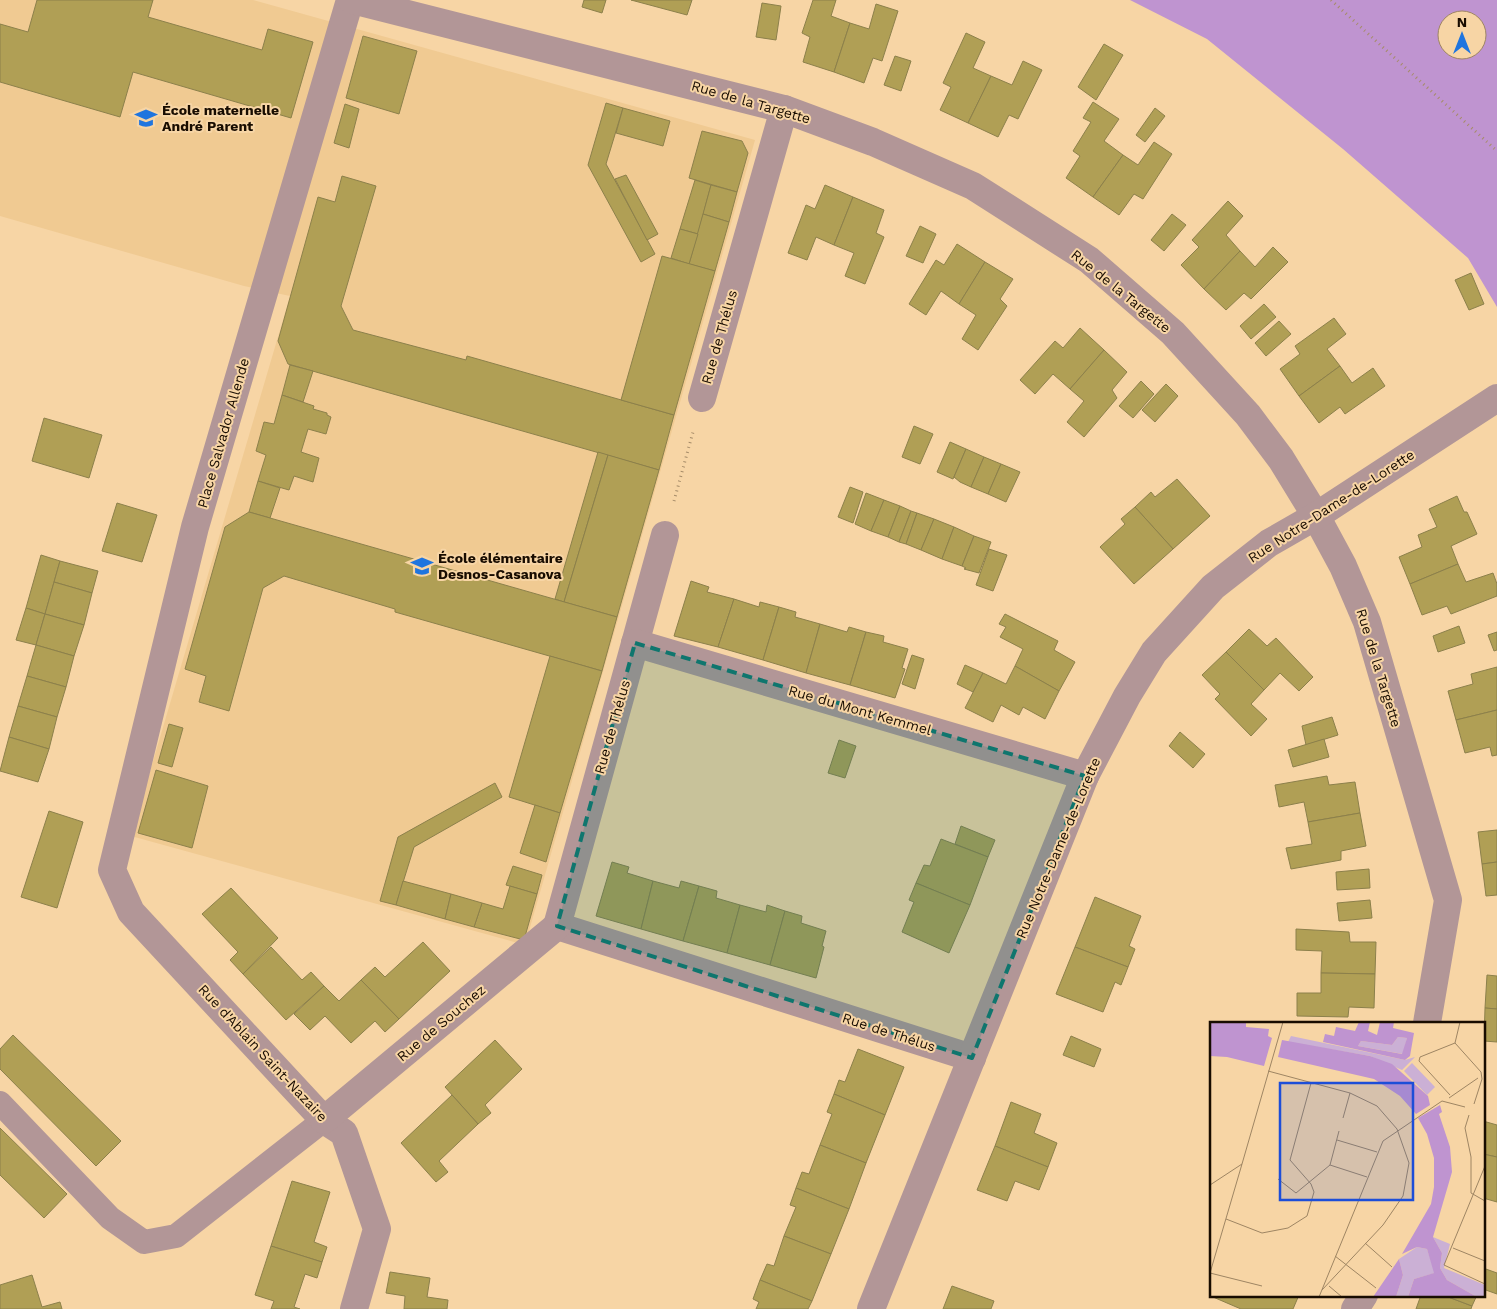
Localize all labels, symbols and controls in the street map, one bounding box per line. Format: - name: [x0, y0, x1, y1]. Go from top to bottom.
- north arrow: [1437, 10, 1487, 60]
- text: N: [1457, 14, 1467, 30]
- street label: Rue de la Targette: [690, 77, 812, 127]
- place label: École maternelle André Parent: [162, 102, 279, 134]
- school or university icon: École maternelle André Parent: [133, 105, 159, 131]
- street label: Rue de la Targette: [1068, 246, 1174, 336]
- street label: Rue de Thélus: [698, 288, 740, 386]
- street label: Place Salvador Allende: [194, 356, 252, 510]
- street label: Rue Notre-Dame-de-Lorette: [1245, 446, 1417, 566]
- place label: École élémentaire Desnos-Casanova: [438, 550, 563, 582]
- school or university icon: École élémentaire Desnos-Casanova: [409, 553, 435, 579]
- street label: Rue de la Targette: [1353, 607, 1405, 729]
- street label: Rue de Thélus: [591, 678, 633, 776]
- street label: Rue du Mont Kemmel: [787, 682, 934, 738]
- street label: Rue Notre-Dame-de-Lorette: [1013, 755, 1103, 941]
- street label: Rue d'Ablain Saint-Nazaire: [195, 981, 331, 1125]
- street label: Rue de Souchez: [394, 981, 488, 1065]
- street label: Rue de Thélus: [840, 1009, 938, 1055]
- inset map: [1210, 1022, 1484, 1296]

